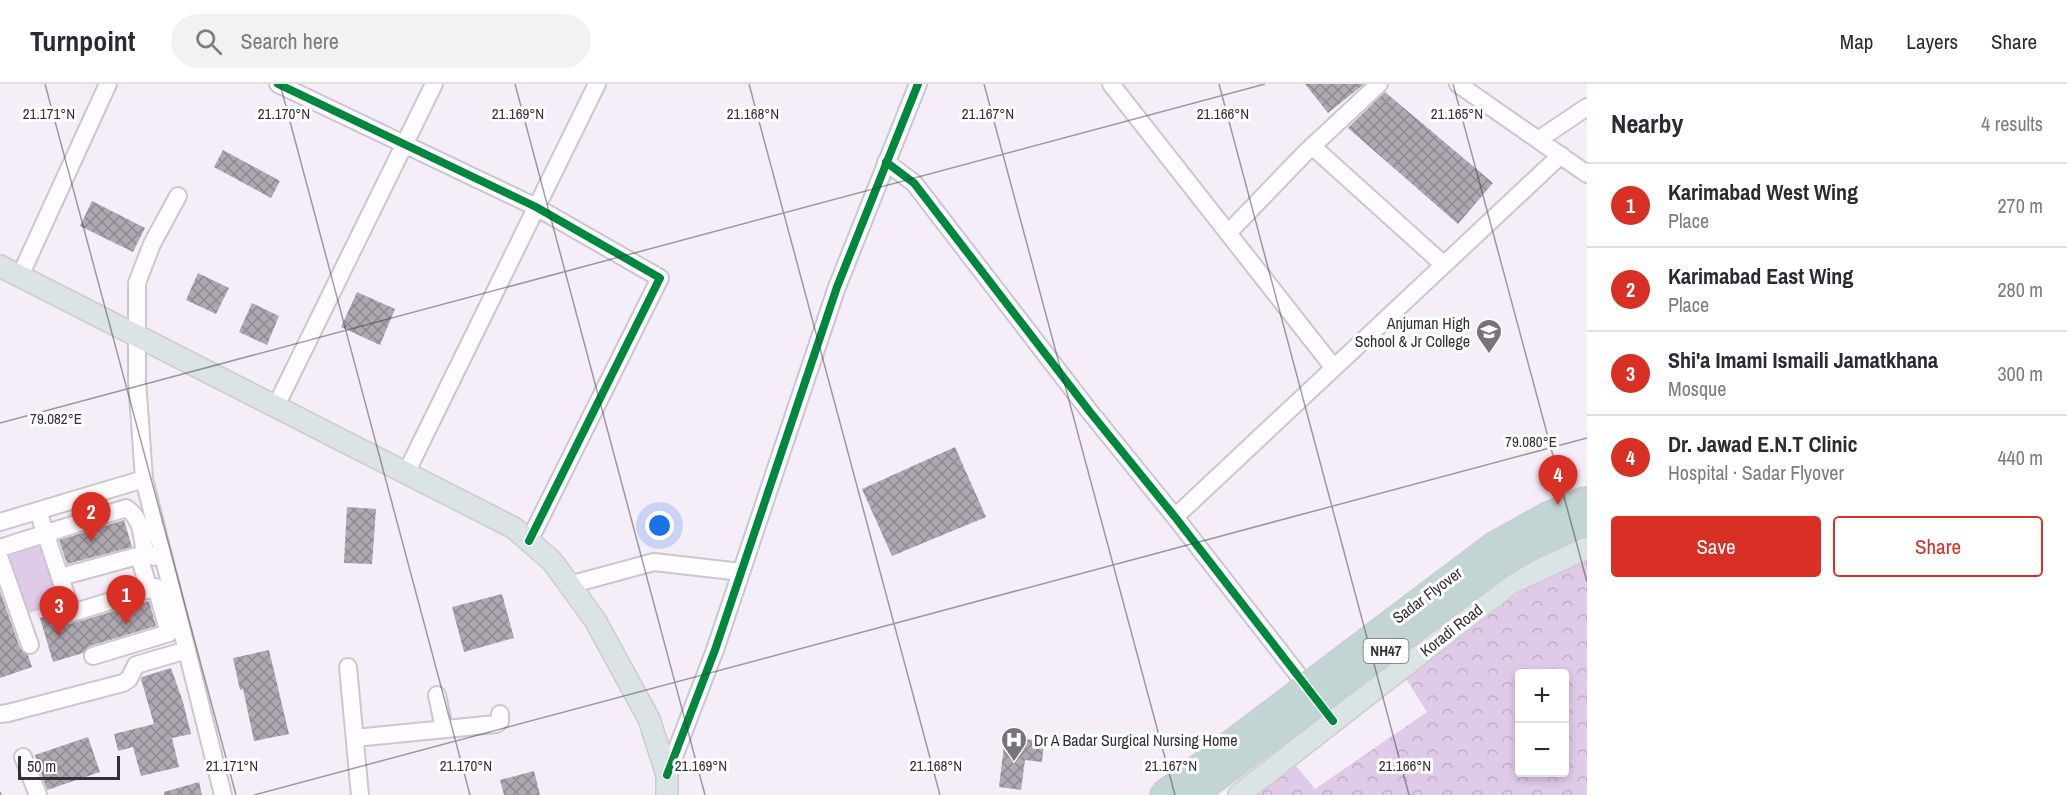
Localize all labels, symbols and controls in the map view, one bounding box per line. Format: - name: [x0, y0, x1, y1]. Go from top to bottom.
- search box: [171, 14, 591, 68]
- text: Turnpoint: [30, 22, 135, 60]
- icon: search: [192, 25, 225, 58]
- text: Search here: [240, 26, 339, 56]
- text: Map: [1840, 27, 1873, 56]
- text: Layers: [1906, 27, 1958, 56]
- text: Share: [1991, 27, 2037, 56]
- text: 21.171°N: [23, 103, 75, 124]
- text: 21.170°N: [258, 103, 310, 124]
- text: 21.169°N: [492, 103, 544, 124]
- text: 21.168°N: [727, 103, 779, 124]
- text: 21.167°N: [962, 103, 1014, 124]
- text: 21.166°N: [1197, 103, 1249, 124]
- text: 21.165°N: [1431, 103, 1483, 124]
- text: Nearby: [1611, 106, 1683, 141]
- text: 4 results: [1981, 110, 2043, 137]
- text: Karimabad West Wing: [1668, 177, 1858, 207]
- text: 1: [1626, 192, 1635, 219]
- text: 270 m: [1997, 192, 2043, 219]
- text: Place: [1668, 207, 1709, 234]
- text: Karimabad East Wing: [1668, 261, 1853, 291]
- text: 2: [1626, 276, 1635, 303]
- text: 280 m: [1997, 276, 2043, 303]
- text: Place: [1668, 291, 1709, 318]
- place label: Anjuman High School & Jr College: [1355, 312, 1470, 352]
- school or university icon: Anjuman High School & Jr College: [1474, 317, 1504, 355]
- text: Shi'a Imami Ismaili Jamatkhana: [1668, 345, 1938, 375]
- text: 3: [1626, 360, 1635, 387]
- text: 300 m: [1997, 360, 2043, 387]
- text: Mosque: [1668, 375, 1726, 402]
- text: 79.082°E: [30, 408, 82, 429]
- text: Dr. Jawad E.N.T Clinic: [1668, 429, 1858, 459]
- text: 79.080°E: [1505, 431, 1557, 452]
- text: 4: [1626, 444, 1635, 471]
- text: 440 m: [1997, 444, 2043, 471]
- pin: 4: [1538, 456, 1578, 505]
- text: Hospital · Sadar Flyover: [1668, 459, 1844, 486]
- pin: 2: [72, 492, 110, 542]
- your location: [645, 511, 674, 540]
- button: Save: [1611, 516, 1821, 577]
- button: Share: [1833, 516, 2043, 577]
- street label: Sadar Flyover: [1388, 561, 1467, 628]
- pin: 1: [106, 576, 146, 625]
- pin: 3: [40, 586, 78, 636]
- street label: Koradi Road: [1415, 599, 1487, 661]
- road number: NH47: [1364, 639, 1408, 663]
- map controls: [1515, 669, 1569, 777]
- button: +: [1515, 669, 1569, 723]
- button: −: [1515, 723, 1569, 777]
- hospital icon: Dr A Badar Surgical Nursing Home: [999, 725, 1029, 763]
- place label: Dr A Badar Surgical Nursing Home: [1034, 729, 1237, 751]
- scale bar: [18, 753, 120, 780]
- text: 50 m: [27, 755, 56, 777]
- text: 21.171°N: [206, 755, 258, 776]
- text: 21.170°N: [440, 755, 492, 776]
- text: 21.169°N: [675, 755, 727, 776]
- text: 21.168°N: [910, 755, 962, 776]
- text: 21.167°N: [1145, 755, 1197, 776]
- text: 21.166°N: [1379, 755, 1431, 776]

